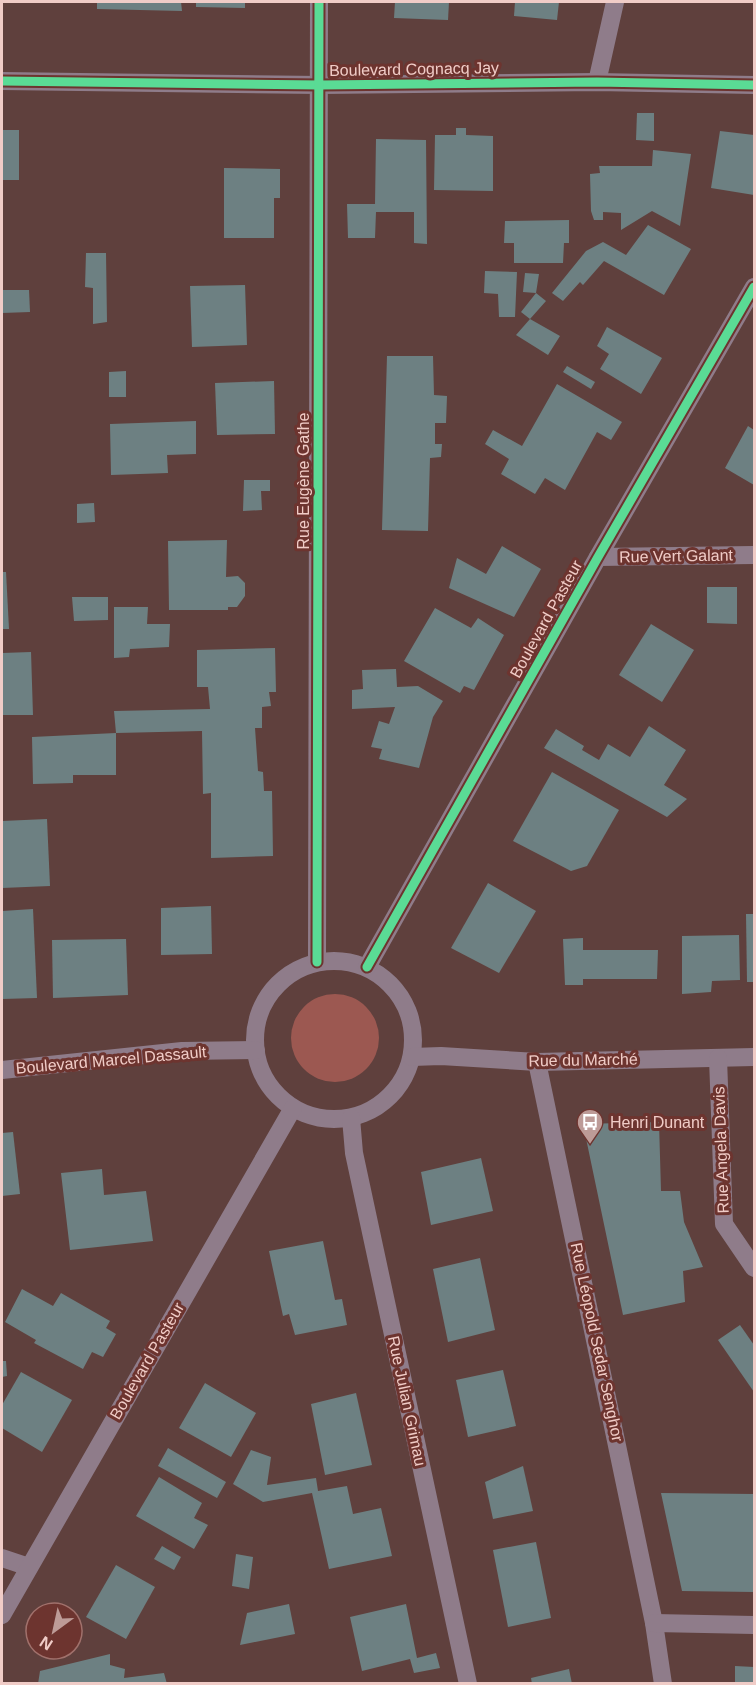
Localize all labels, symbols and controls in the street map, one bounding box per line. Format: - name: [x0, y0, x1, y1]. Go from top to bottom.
- street label: Boulevard Cognacq Jay: [329, 59, 499, 79]
- street label: Rue Eugène Gathe: [295, 412, 312, 550]
- street label: Rue Vert Galant: [619, 546, 734, 565]
- street label: Boulevard Pasteur: [507, 557, 586, 681]
- street label: Boulevard Marcel Dassault: [15, 1043, 208, 1077]
- street label: Rue du Marché: [528, 1051, 638, 1069]
- street label: Rue Angela Davis: [710, 1086, 732, 1214]
- bus stop icon: Henri Dunant: [575, 1107, 605, 1145]
- place label: Henri Dunant: [610, 1114, 705, 1131]
- street label: Rue Léopold Sedar Senghor: [568, 1241, 627, 1444]
- street label: Boulevard Pasteur: [107, 1299, 188, 1422]
- street label: Rue Julian Grimau: [385, 1334, 429, 1468]
- north arrow: [24, 1601, 84, 1661]
- text: N: [37, 1633, 56, 1653]

